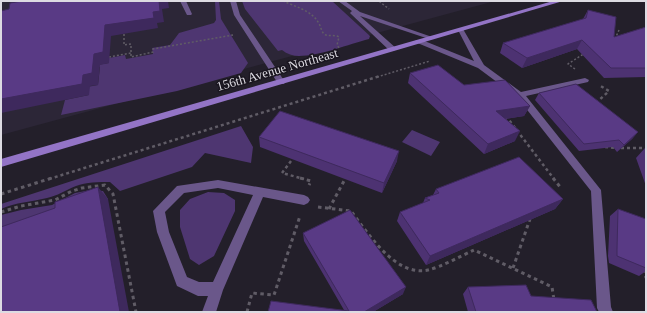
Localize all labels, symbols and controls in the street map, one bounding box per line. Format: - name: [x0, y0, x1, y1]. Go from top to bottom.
- street label: 156th Avenue Northeast: [215, 45, 340, 94]

